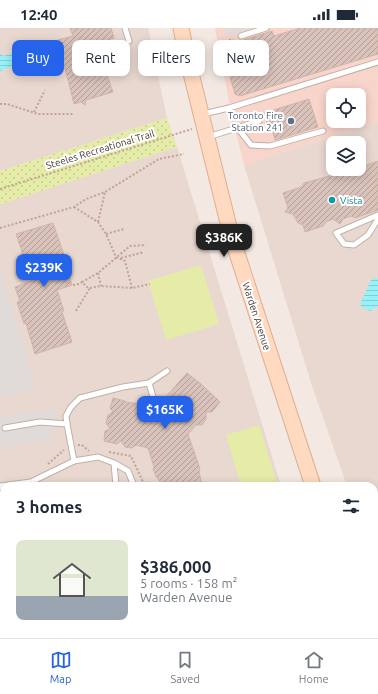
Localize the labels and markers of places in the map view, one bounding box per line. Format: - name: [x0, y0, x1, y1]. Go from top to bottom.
- place label: Toronto Fire Station 241: [228, 110, 283, 133]
- marker: Toronto Fire Station 241: [286, 116, 296, 126]
- marker: Vista: [327, 195, 337, 205]
- place label: Vista: [340, 195, 363, 206]
- pin: $386K: [196, 224, 252, 258]
- pin: $239K: [16, 254, 72, 288]
- pin: $165K: [137, 396, 193, 430]

